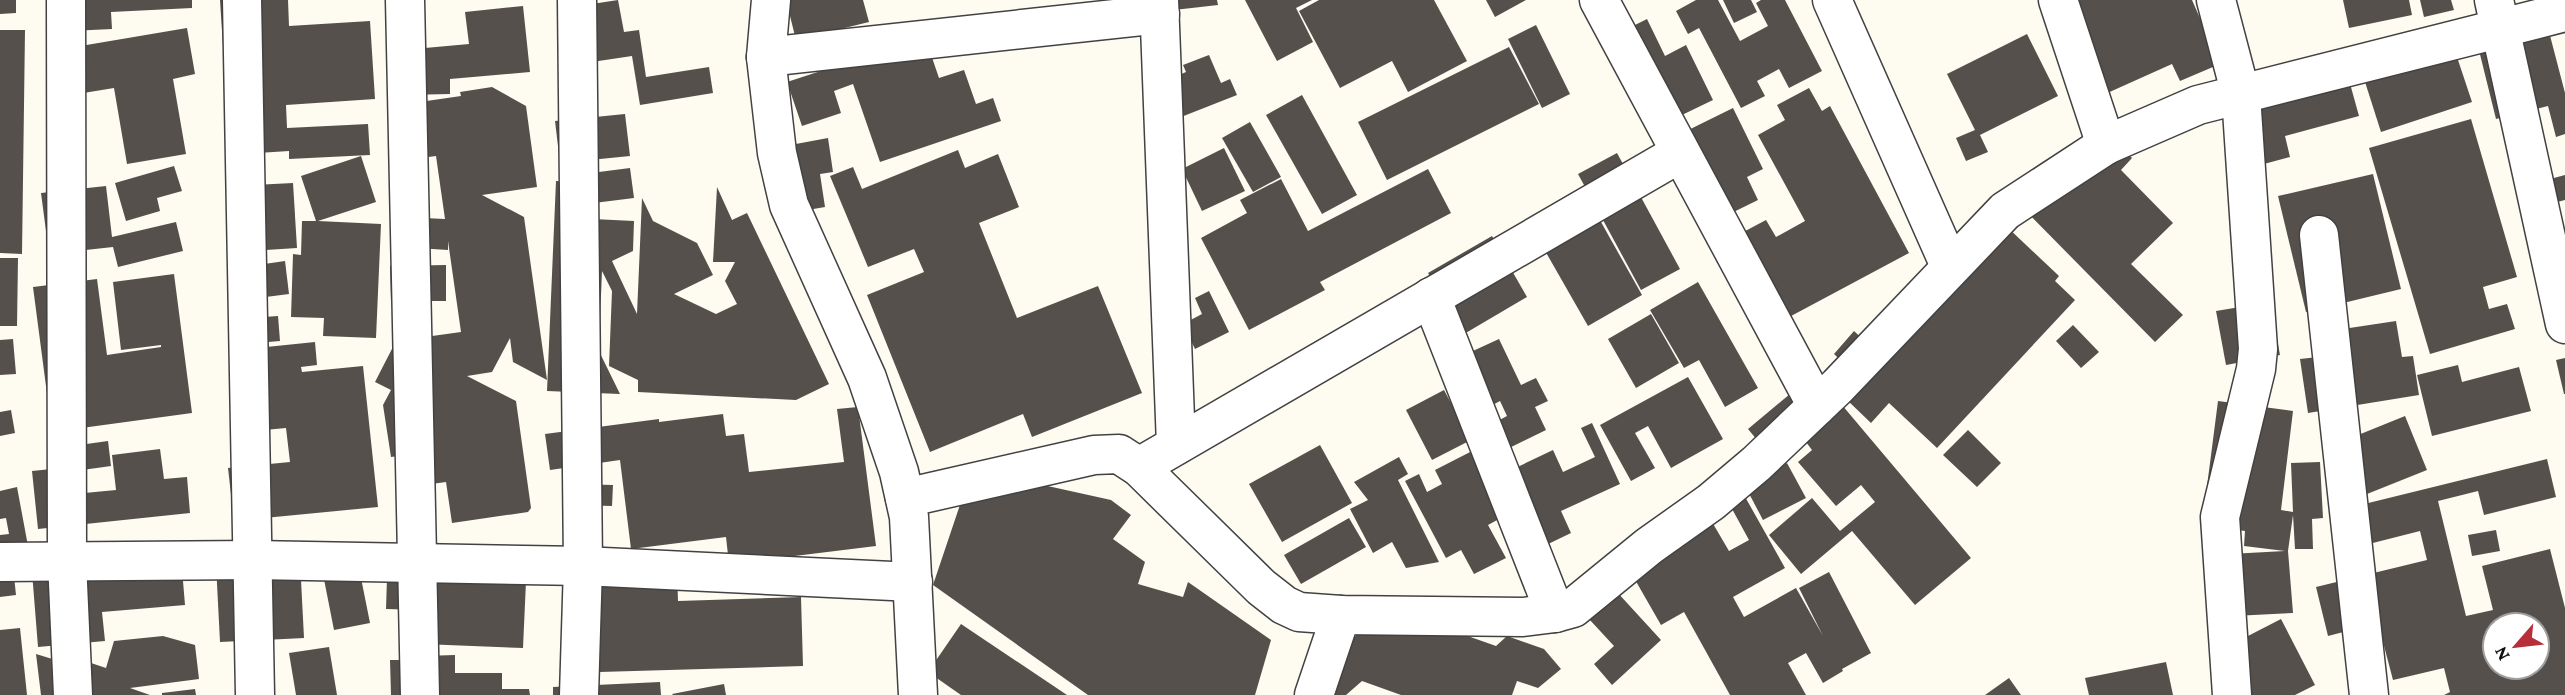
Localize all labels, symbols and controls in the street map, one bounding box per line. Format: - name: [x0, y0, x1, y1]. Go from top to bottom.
- north arrow: [2481, 611, 2551, 681]
- text: N: [2489, 643, 2514, 664]

